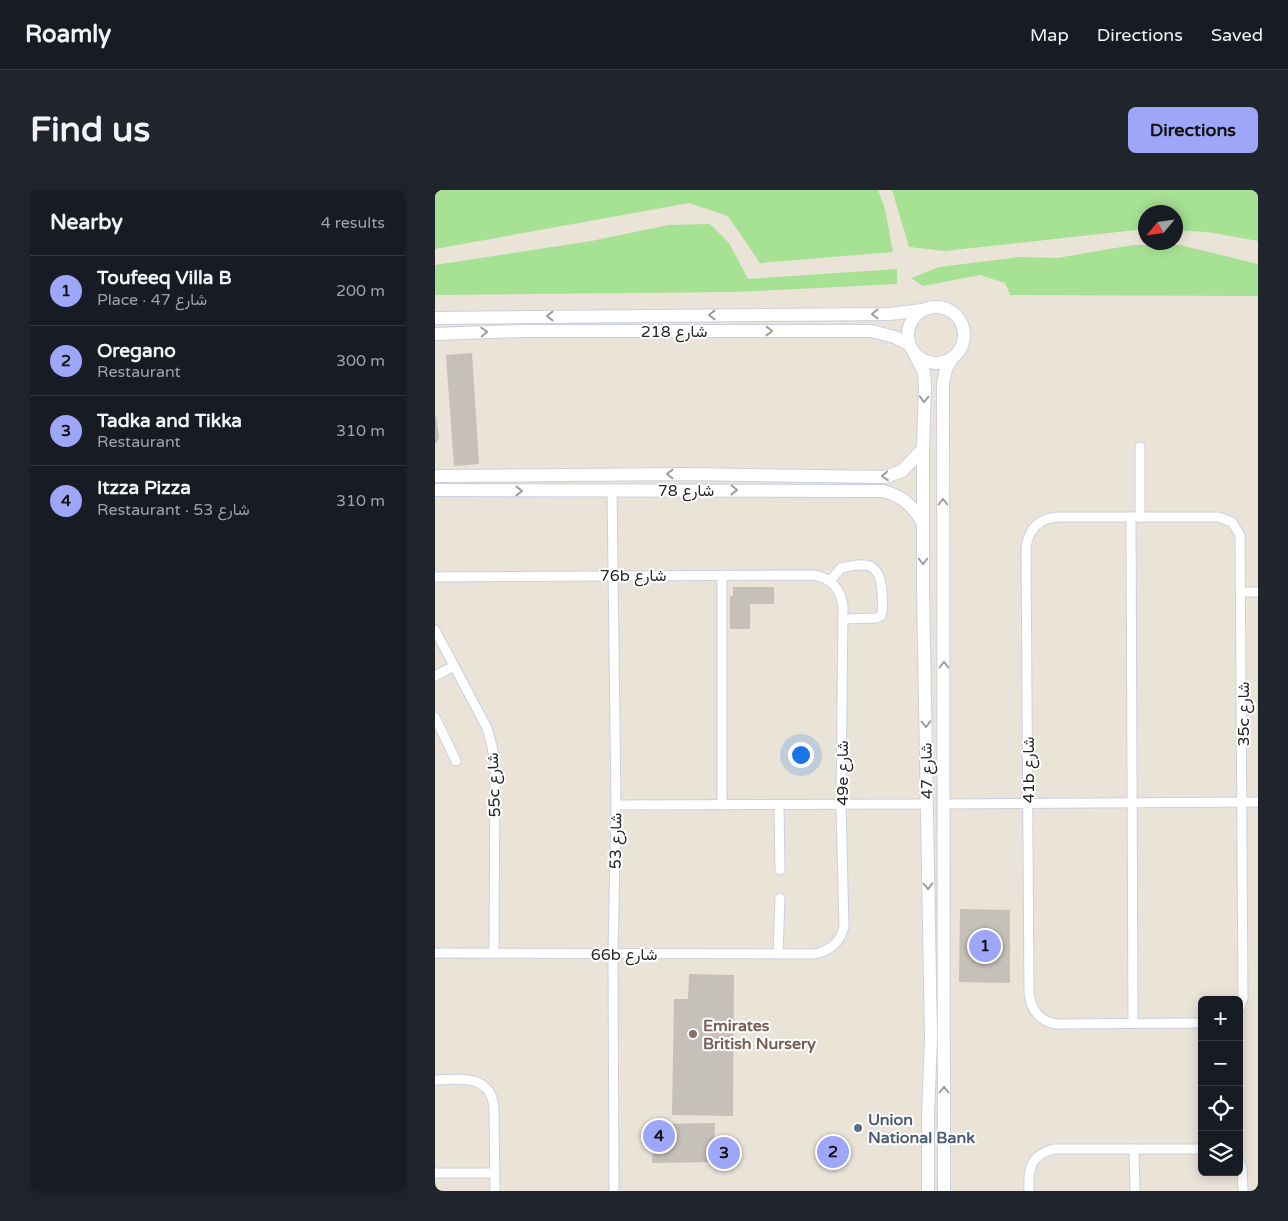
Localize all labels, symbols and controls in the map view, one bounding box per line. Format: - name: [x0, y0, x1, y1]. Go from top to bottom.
- text: Roamly: [25, 20, 111, 49]
- text: Map: [1030, 24, 1069, 46]
- text: Directions: [1097, 24, 1183, 46]
- text: Saved: [1211, 24, 1263, 46]
- button: Directions: [1128, 107, 1258, 153]
- text: Find us: [30, 109, 150, 151]
- north arrow: [1138, 205, 1183, 250]
- text: Nearby: [50, 210, 123, 235]
- text: 4 results: [321, 213, 385, 233]
- text: Toufeeq Villa B: [97, 267, 232, 289]
- text: 1: [61, 281, 71, 301]
- text: 200 m: [336, 281, 385, 301]
- text: Place · شارع 47: [97, 290, 207, 310]
- one-way arrow: [870, 309, 878, 319]
- one-way arrow: [708, 310, 716, 320]
- one-way arrow: [545, 311, 553, 321]
- street label: شارع 218: [641, 322, 707, 343]
- one-way arrow: [765, 326, 773, 336]
- one-way arrow: [480, 327, 488, 337]
- text: Oregano: [97, 340, 176, 362]
- text: 2: [61, 351, 71, 371]
- text: 300 m: [336, 351, 385, 371]
- text: Restaurant: [97, 362, 181, 382]
- one-way arrow: [919, 395, 930, 403]
- text: Tadka and Tikka: [97, 410, 242, 432]
- text: 3: [61, 421, 71, 441]
- text: 310 m: [336, 421, 385, 441]
- text: Restaurant: [97, 432, 181, 452]
- one-way arrow: [666, 469, 674, 479]
- one-way arrow: [881, 470, 889, 481]
- text: Itzza Pizza: [97, 477, 191, 499]
- street label: شارع 78: [658, 481, 714, 502]
- one-way arrow: [515, 485, 523, 496]
- one-way arrow: [730, 485, 738, 496]
- text: 4: [61, 491, 71, 511]
- text: 310 m: [336, 491, 385, 511]
- one-way arrow: [938, 498, 948, 506]
- text: Restaurant · شارع 53: [97, 500, 250, 520]
- one-way arrow: [918, 558, 928, 566]
- street label: 76b شارع: [600, 566, 666, 587]
- one-way arrow: [939, 661, 949, 668]
- street label: 35c شارع: [1234, 682, 1255, 746]
- one-way arrow: [920, 720, 931, 728]
- street label: 41b شارع: [1019, 737, 1040, 803]
- street label: 49e شارع: [833, 740, 854, 806]
- your location: [788, 742, 814, 768]
- street label: شارع 47: [917, 743, 938, 799]
- street label: 55c شارع: [483, 752, 506, 818]
- street label: شارع 53: [606, 813, 627, 869]
- one-way arrow: [923, 883, 934, 891]
- pin: 1: [969, 927, 1001, 965]
- street label: 66b شارع: [591, 945, 657, 966]
- map controls: [1198, 996, 1243, 1176]
- button: +: [1198, 996, 1243, 1041]
- place label: Emirates British Nursery: [703, 1016, 816, 1054]
- marker: Emirates British Nursery: [687, 1028, 699, 1040]
- button: −: [1198, 1041, 1243, 1086]
- one-way arrow: [939, 1086, 949, 1094]
- button: locate: [1198, 1086, 1243, 1131]
- place label: Union National Bank: [868, 1110, 975, 1148]
- pin: 4: [643, 1117, 675, 1155]
- marker: Union National Bank: [852, 1122, 864, 1134]
- button: layers: [1198, 1131, 1243, 1176]
- pin: 2: [817, 1133, 849, 1171]
- pin: 3: [708, 1134, 740, 1172]

